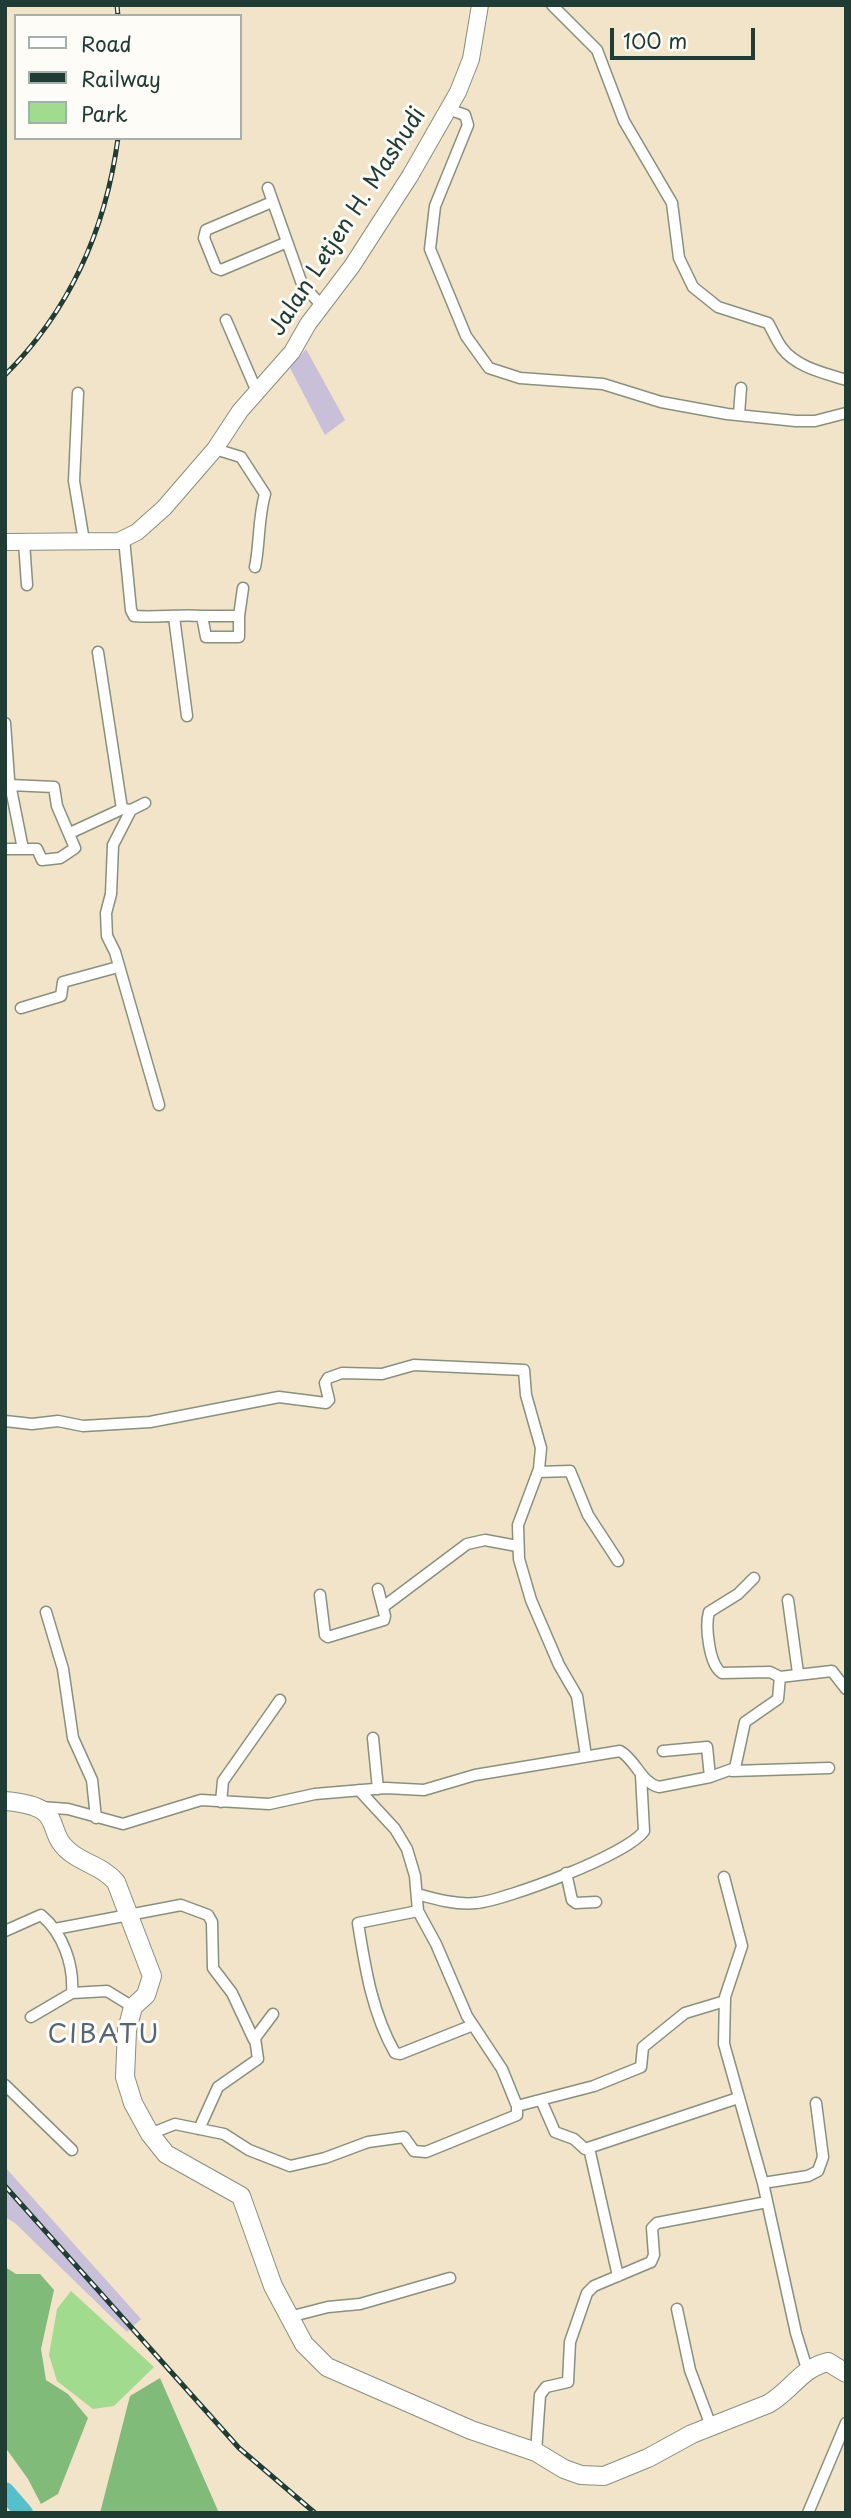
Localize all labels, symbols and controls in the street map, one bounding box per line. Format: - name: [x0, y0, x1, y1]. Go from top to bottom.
- legend: [14, 14, 242, 140]
- scale bar: [613, 14, 758, 58]
- text: 100 m: [623, 24, 687, 56]
- text: Road: [81, 27, 132, 59]
- text: Railway: [81, 62, 161, 94]
- text: Park: [81, 97, 128, 129]
- street label: Jalan Letjen H. Mashudi: [264, 103, 432, 341]
- district label: CIBATU: [48, 2020, 160, 2052]

